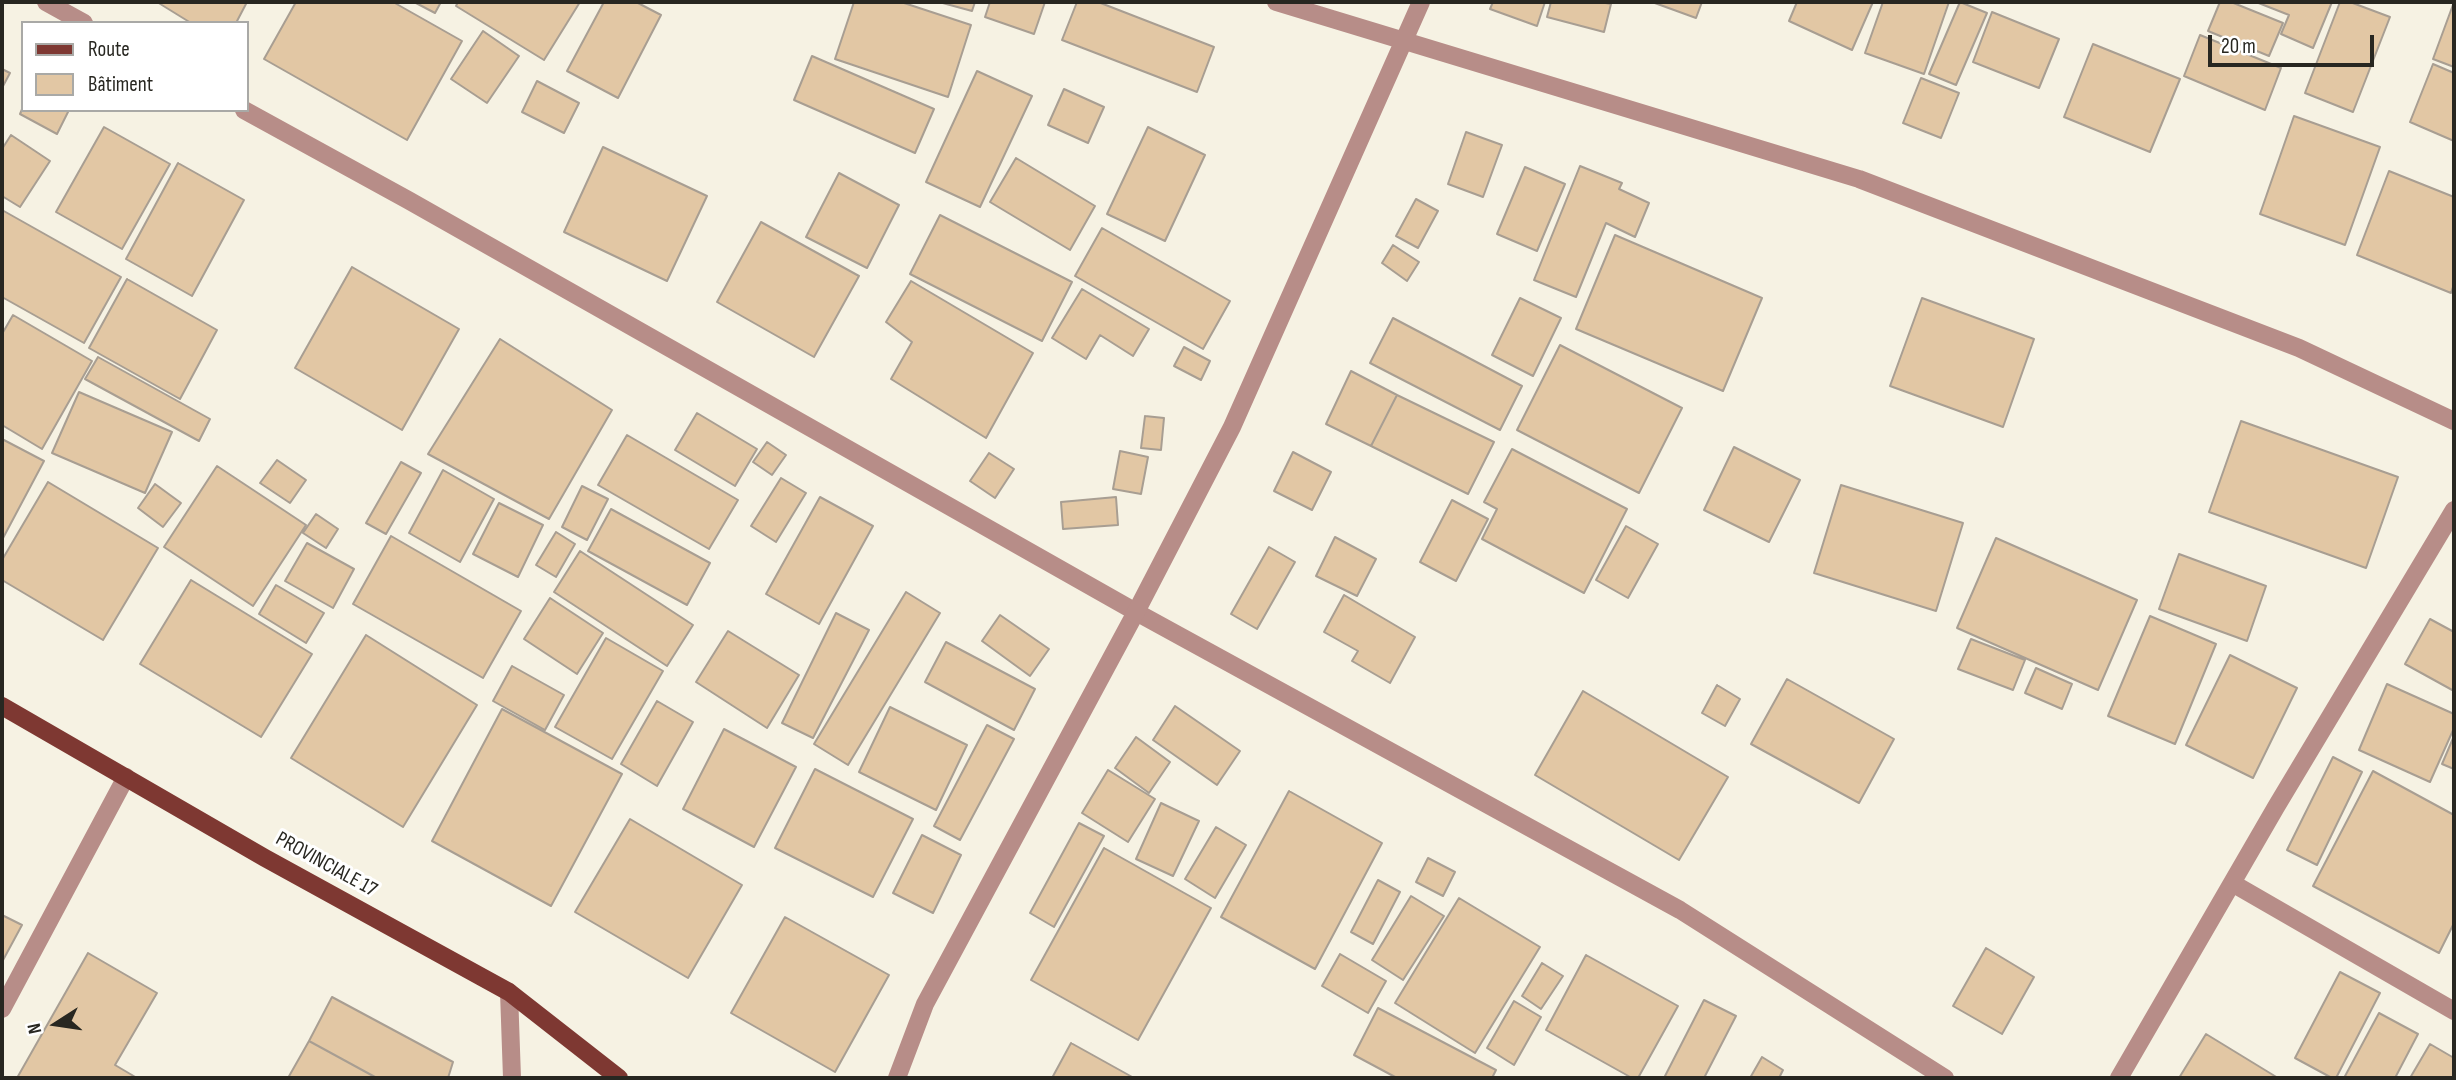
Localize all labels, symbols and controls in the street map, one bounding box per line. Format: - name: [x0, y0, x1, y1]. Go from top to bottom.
- legend: [21, 21, 248, 112]
- scale bar: [2211, 21, 2377, 65]
- text: 20 m: [2221, 34, 2256, 59]
- text: Route: [88, 37, 130, 62]
- text: Bâtiment: [88, 72, 153, 97]
- street label: PROVINCIALE 17: [271, 827, 381, 903]
- north arrow: [21, 989, 91, 1059]
- text: N: [23, 1021, 47, 1036]

